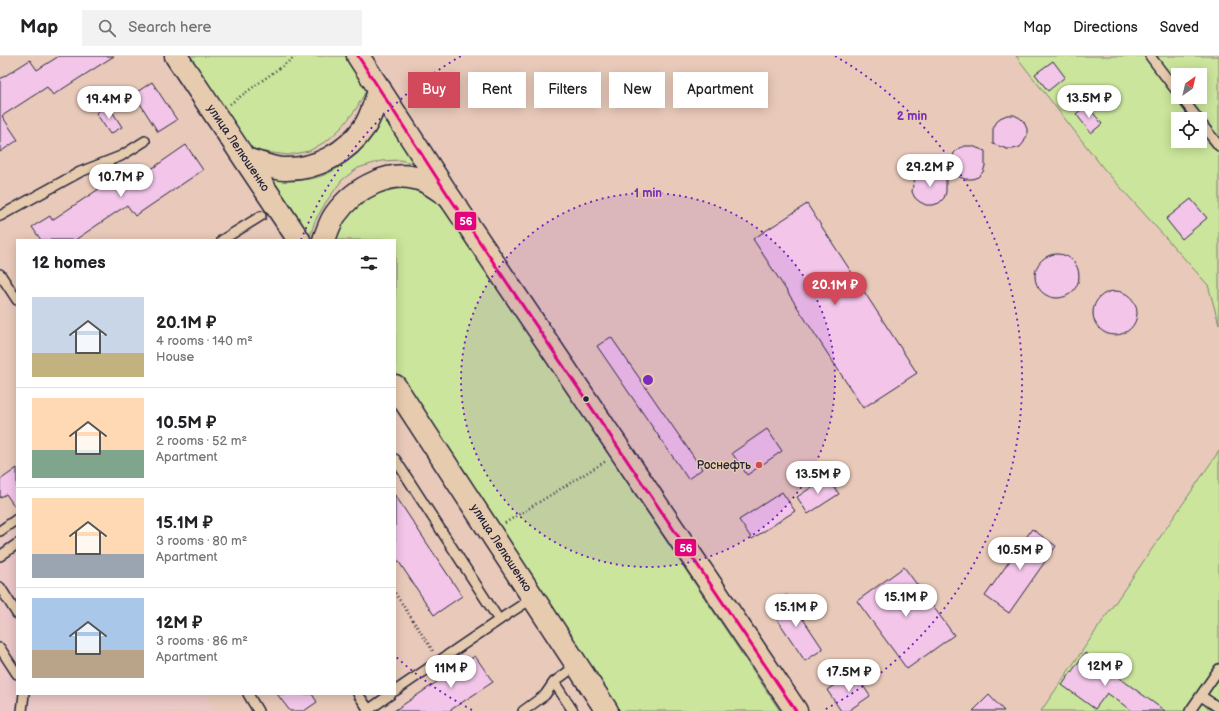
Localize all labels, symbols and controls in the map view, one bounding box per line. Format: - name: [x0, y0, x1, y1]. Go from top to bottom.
- search box: [82, 10, 362, 46]
- text: Map: [20, 16, 58, 39]
- icon: search: [96, 17, 118, 39]
- text: Search here: [128, 18, 211, 37]
- text: Map: [1023, 19, 1051, 36]
- text: Directions: [1073, 19, 1138, 36]
- text: Saved: [1160, 19, 1199, 36]
- north arrow: [1171, 68, 1207, 104]
- map controls: [1171, 68, 1207, 148]
- chip: Buy: [408, 72, 460, 108]
- chip: Rent: [468, 72, 526, 108]
- chip: Filters: [534, 72, 601, 108]
- chip: New: [609, 72, 665, 108]
- chip: Apartment: [673, 72, 768, 108]
- pin: 13.5M ₽: [1052, 85, 1126, 119]
- pin: 19.4M ₽: [72, 86, 146, 120]
- text: 13.5M ₽: [1066, 90, 1112, 106]
- text: 19.4M ₽: [86, 91, 132, 107]
- street label: улица Лелюшенко: [203, 102, 273, 194]
- text: 2 min: [897, 109, 927, 124]
- button: locate: [1171, 112, 1207, 148]
- pin: 29.2M ₽: [893, 154, 967, 188]
- text: 29.2M ₽: [906, 159, 954, 175]
- pin: 10.7M ₽: [84, 164, 158, 198]
- text: 10.7M ₽: [98, 169, 144, 185]
- text: 1 min: [634, 186, 662, 201]
- line badge: 56: [454, 211, 477, 231]
- text: 56: [459, 215, 473, 228]
- icon: filters: [358, 252, 380, 274]
- text: 12 homes: [32, 253, 106, 273]
- pin: 20.1M ₽: [798, 272, 872, 306]
- text: 20.1M ₽: [812, 277, 858, 293]
- icon: home: [64, 313, 112, 361]
- text: 20.1M ₽: [156, 313, 217, 333]
- text: 4 rooms · 140 m²: [156, 333, 253, 349]
- text: House: [156, 349, 194, 365]
- centre of rings: [641, 373, 655, 387]
- unlabelled marker: [581, 394, 591, 404]
- text: 10.5M ₽: [156, 413, 216, 433]
- icon: home: [64, 414, 112, 462]
- text: 2 rooms · 52 m²: [156, 433, 247, 449]
- text: Apartment: [156, 449, 217, 465]
- place label: Роснефть: [696, 458, 751, 473]
- marker: Роснефть: [754, 460, 764, 470]
- pin: 13.5M ₽: [781, 461, 855, 495]
- text: 13.5M ₽: [795, 466, 841, 482]
- street label: улица Лелюшенко: [467, 501, 535, 595]
- text: 15.1M ₽: [156, 513, 213, 533]
- icon: home: [64, 514, 112, 562]
- text: 3 rooms · 80 m²: [156, 533, 247, 549]
- pin: 10.5M ₽: [983, 537, 1057, 571]
- line badge: 56: [674, 538, 697, 557]
- text: 56: [679, 542, 693, 555]
- text: 10.5M ₽: [997, 542, 1043, 558]
- text: Apartment: [156, 549, 217, 565]
- pin: 15.1M ₽: [869, 584, 943, 618]
- text: 15.1M ₽: [884, 589, 928, 605]
- pin: 15.1M ₽: [759, 594, 833, 628]
- text: 15.1M ₽: [774, 599, 818, 615]
- text: 12M ₽: [156, 613, 202, 633]
- icon: home: [64, 614, 112, 662]
- text: 3 rooms · 86 m²: [156, 633, 248, 649]
- text: Apartment: [156, 649, 217, 665]
- pin: 12M ₽: [1077, 653, 1133, 687]
- pin: 11M ₽: [423, 655, 479, 689]
- text: 12M ₽: [1087, 658, 1123, 674]
- pin: 17.5M ₽: [812, 659, 886, 693]
- text: 11M ₽: [434, 660, 468, 676]
- text: 17.5M ₽: [826, 664, 872, 680]

